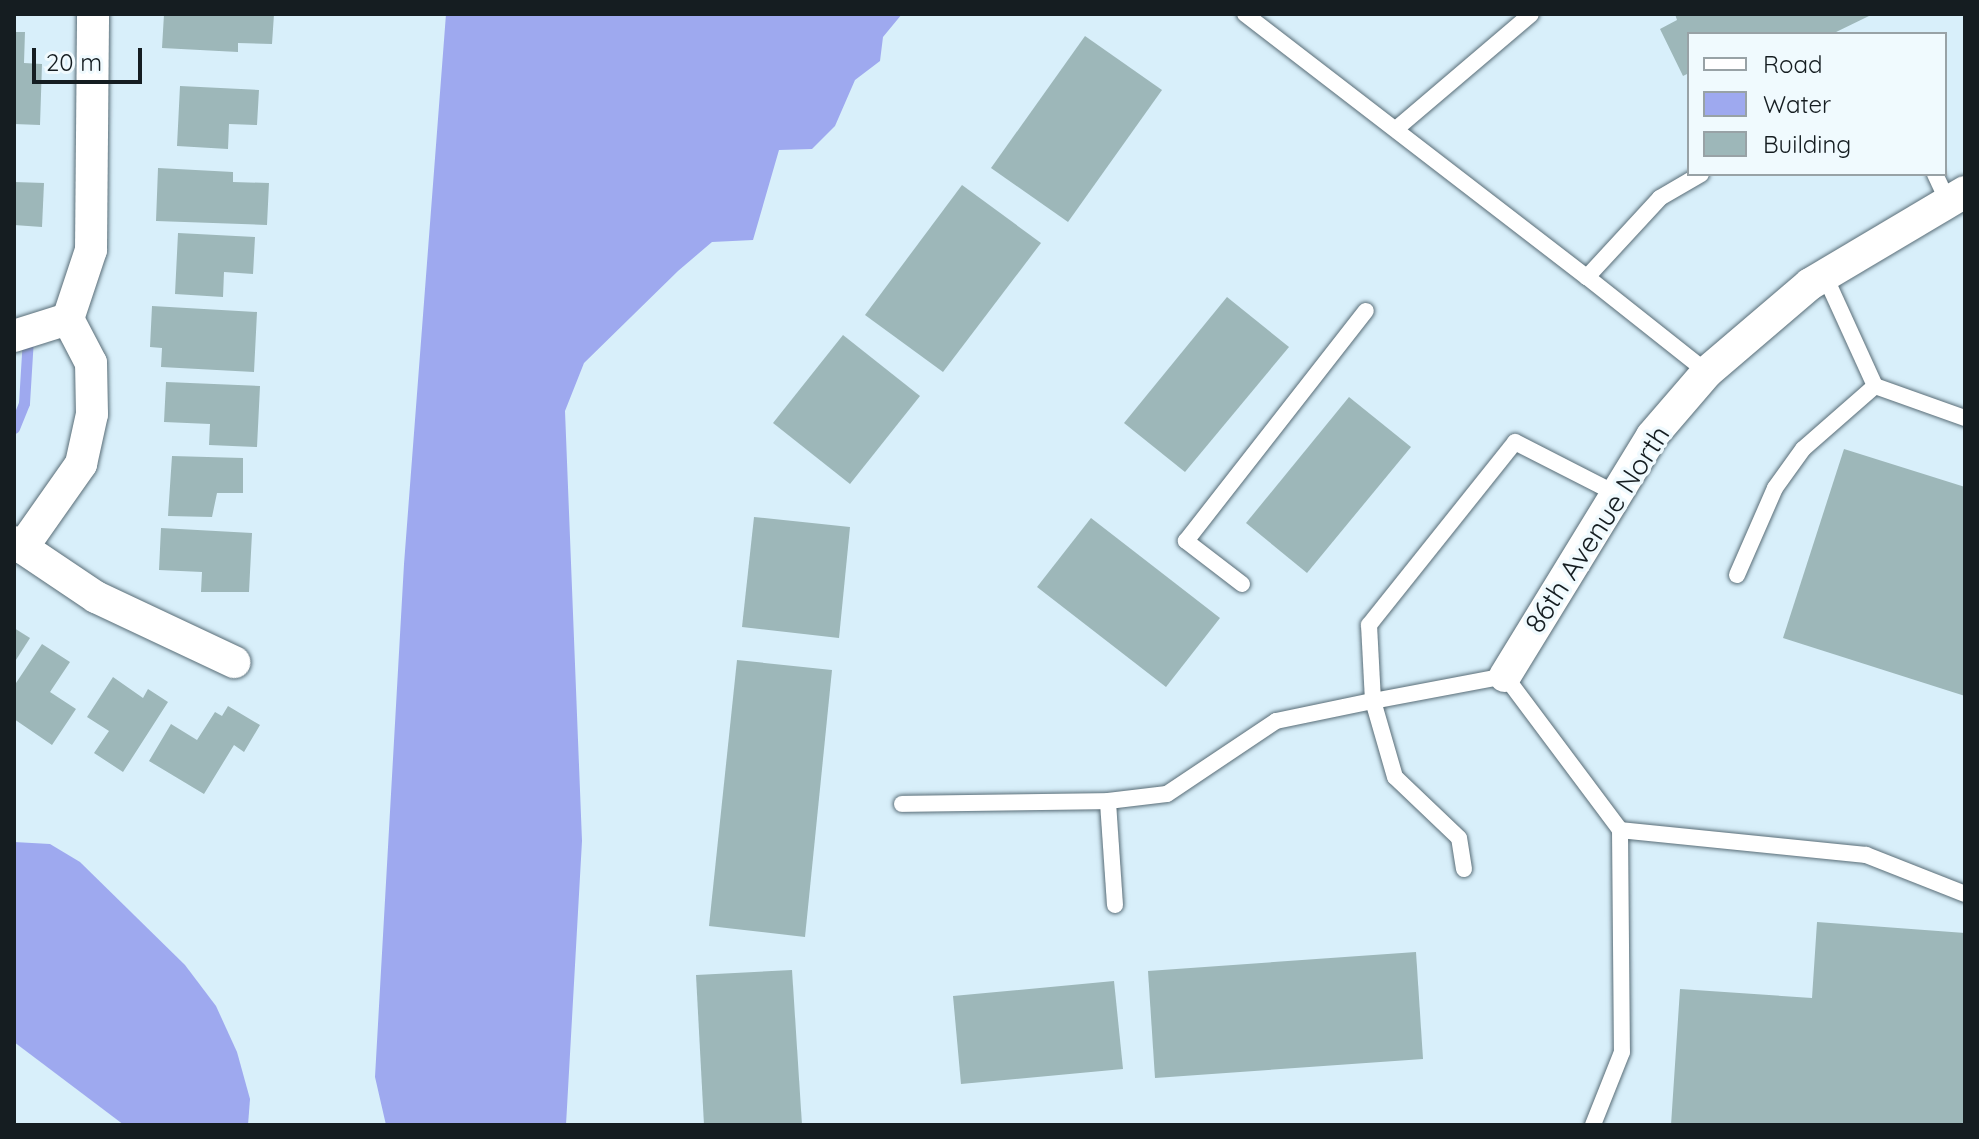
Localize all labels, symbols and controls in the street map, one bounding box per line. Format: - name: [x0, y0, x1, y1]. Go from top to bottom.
- scale bar: [36, 32, 146, 82]
- legend: [1687, 32, 1947, 176]
- text: 20 m: [46, 47, 102, 77]
- text: Road: [1763, 49, 1823, 79]
- text: Water: [1763, 89, 1831, 119]
- text: Building: [1763, 129, 1851, 159]
- street label: 86th Avenue North: [1518, 419, 1676, 639]

